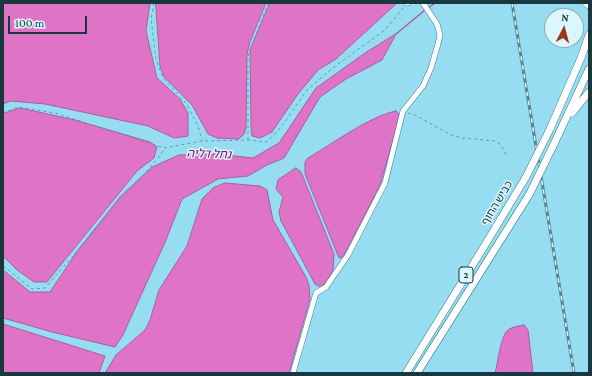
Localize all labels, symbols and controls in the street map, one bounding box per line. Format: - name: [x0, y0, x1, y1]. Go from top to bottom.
- scale bar: [10, 8, 89, 34]
- north arrow: [544, 8, 584, 48]
- text: N: [561, 11, 570, 23]
- text: 100 m: [15, 16, 44, 30]
- water label: נחל דליה: [186, 146, 232, 162]
- street label: כביש החוף: [479, 178, 515, 228]
- road number: 2: [459, 267, 473, 283]

